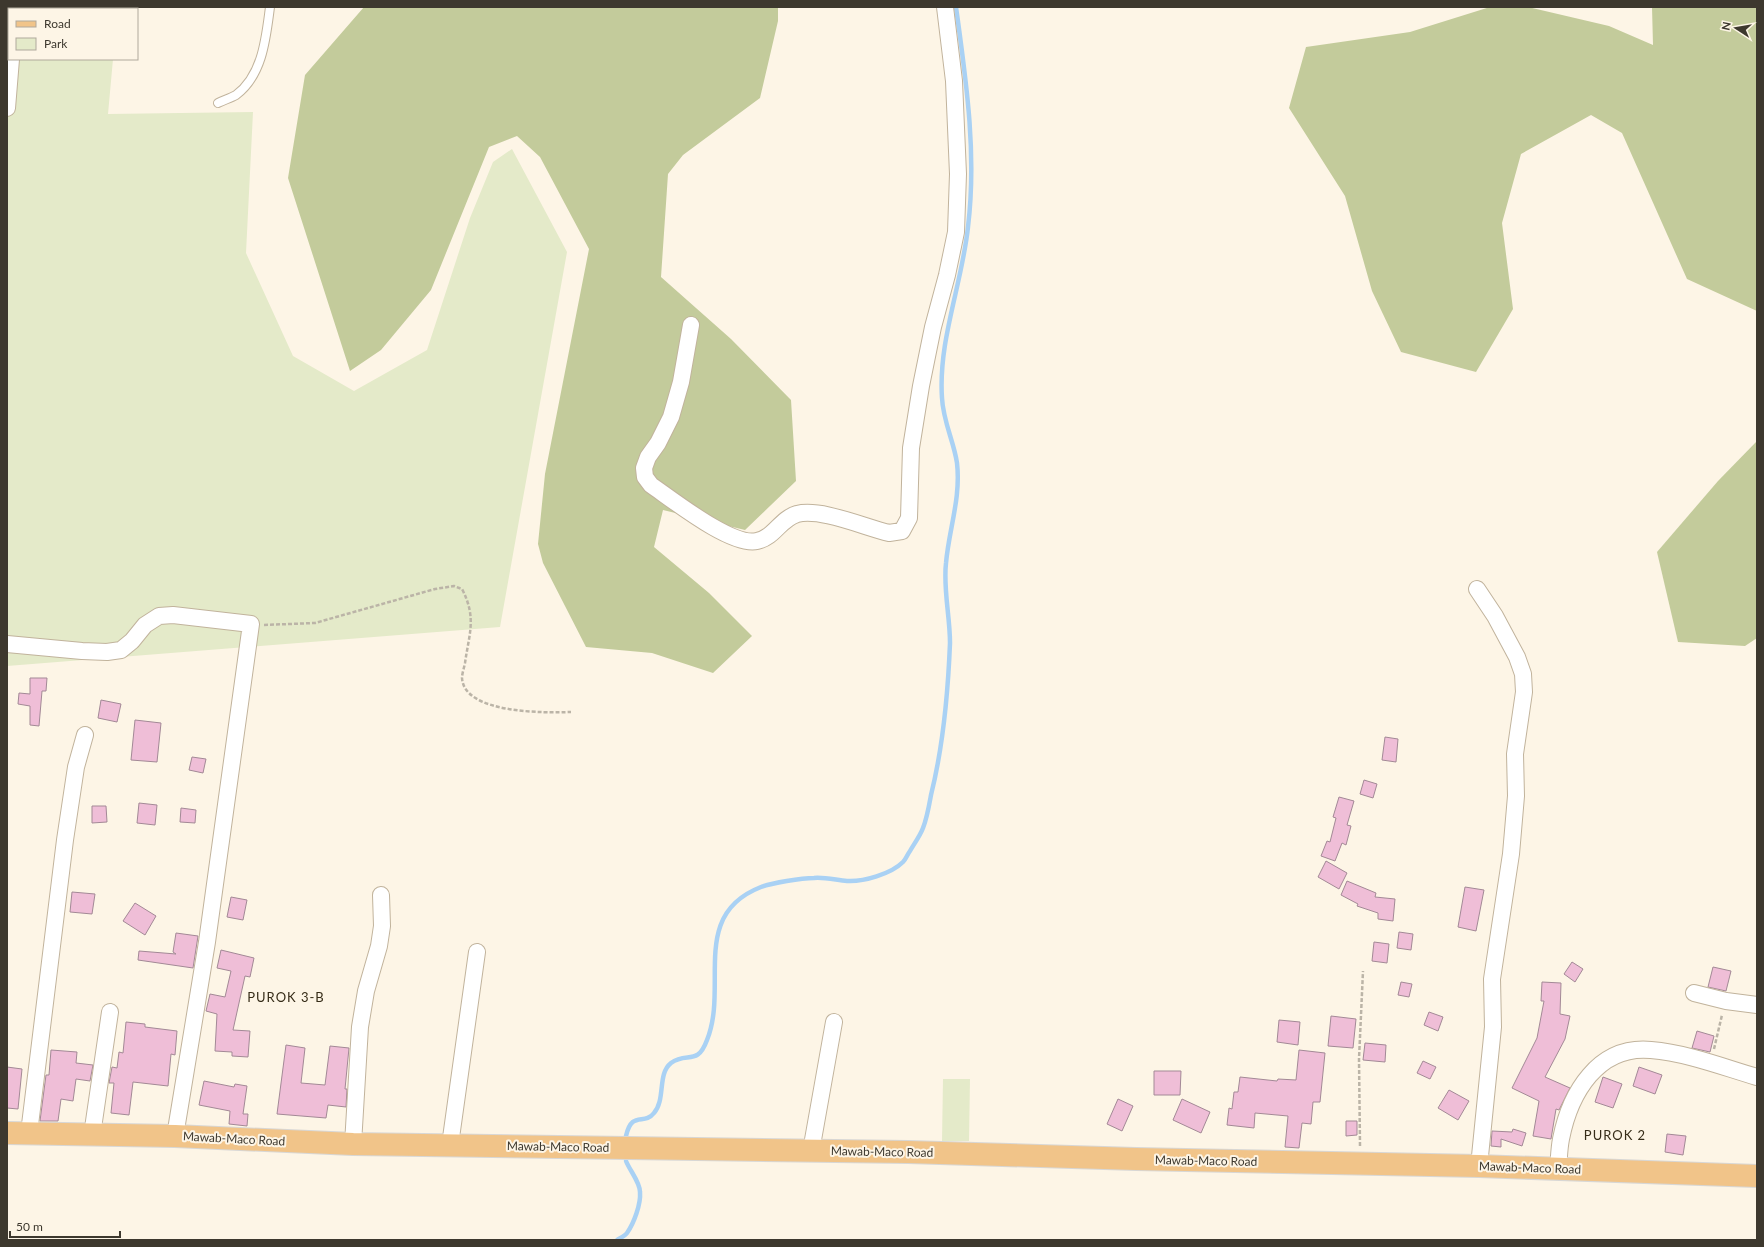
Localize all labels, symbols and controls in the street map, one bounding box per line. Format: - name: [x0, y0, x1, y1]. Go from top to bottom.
- legend: [8, 8, 138, 60]
- north arrow: [1716, 8, 1756, 48]
- text: Road: [44, 16, 71, 31]
- text: N: [1718, 20, 1733, 31]
- text: Park: [44, 36, 68, 51]
- district label: PUROK 3-B: [247, 989, 325, 1005]
- district label: PUROK 2: [1584, 1127, 1646, 1143]
- street label: Mawab-Maco Road: [182, 1128, 286, 1149]
- street label: Mawab-Maco Road: [507, 1138, 609, 1155]
- street label: Mawab-Maco Road: [831, 1143, 933, 1160]
- street label: Mawab-Maco Road: [1155, 1152, 1257, 1169]
- street label: Mawab-Maco Road: [1479, 1158, 1581, 1177]
- scale bar: [10, 1213, 120, 1239]
- text: 50 m: [16, 1219, 43, 1234]

